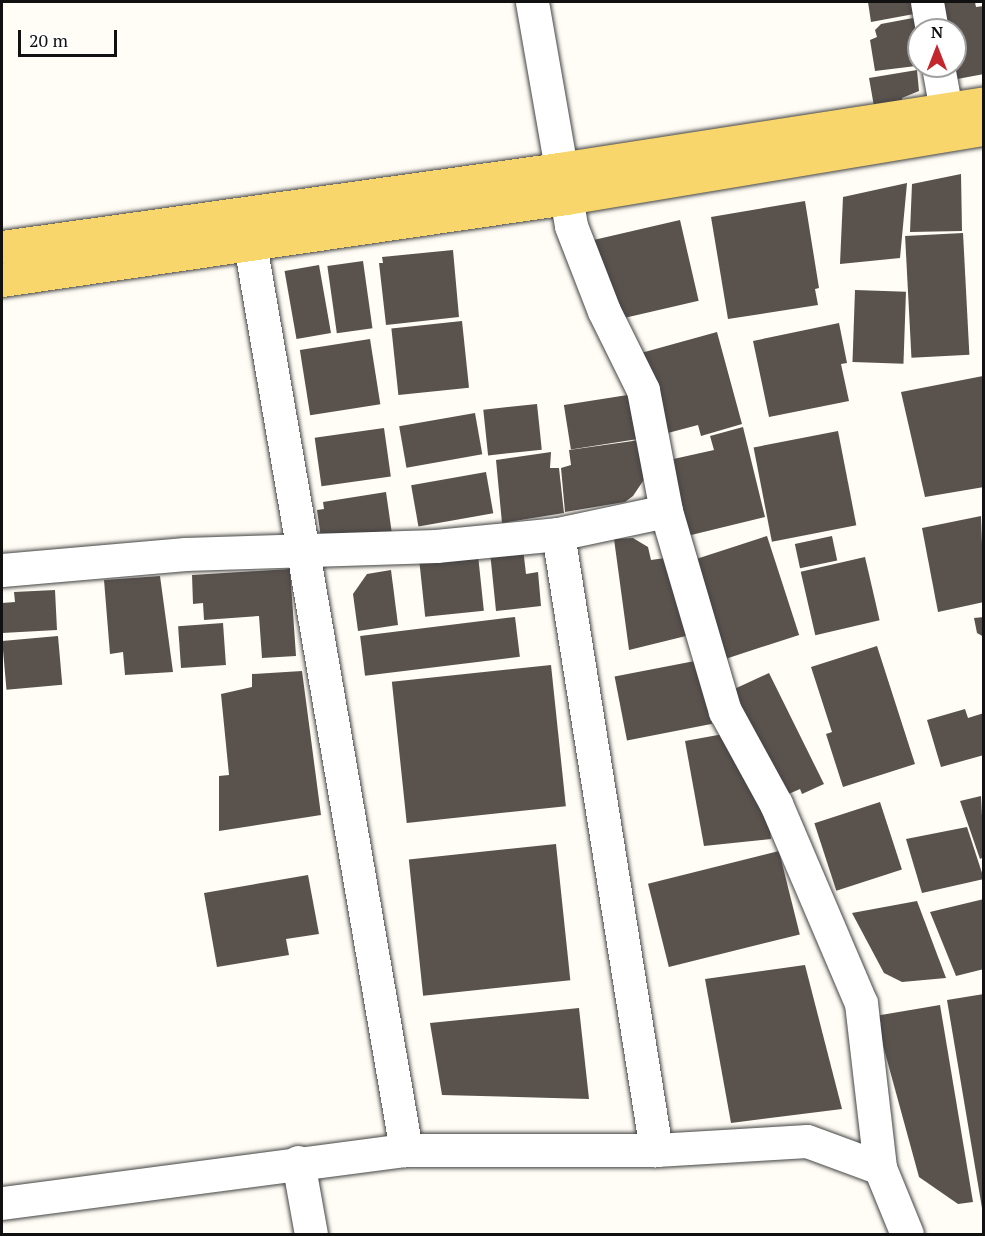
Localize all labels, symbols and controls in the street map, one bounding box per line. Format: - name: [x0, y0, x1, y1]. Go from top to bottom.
- scale bar: [21, 18, 120, 56]
- north arrow: [907, 18, 967, 78]
- text: N: [931, 21, 943, 43]
- text: 20 m: [29, 28, 68, 52]

